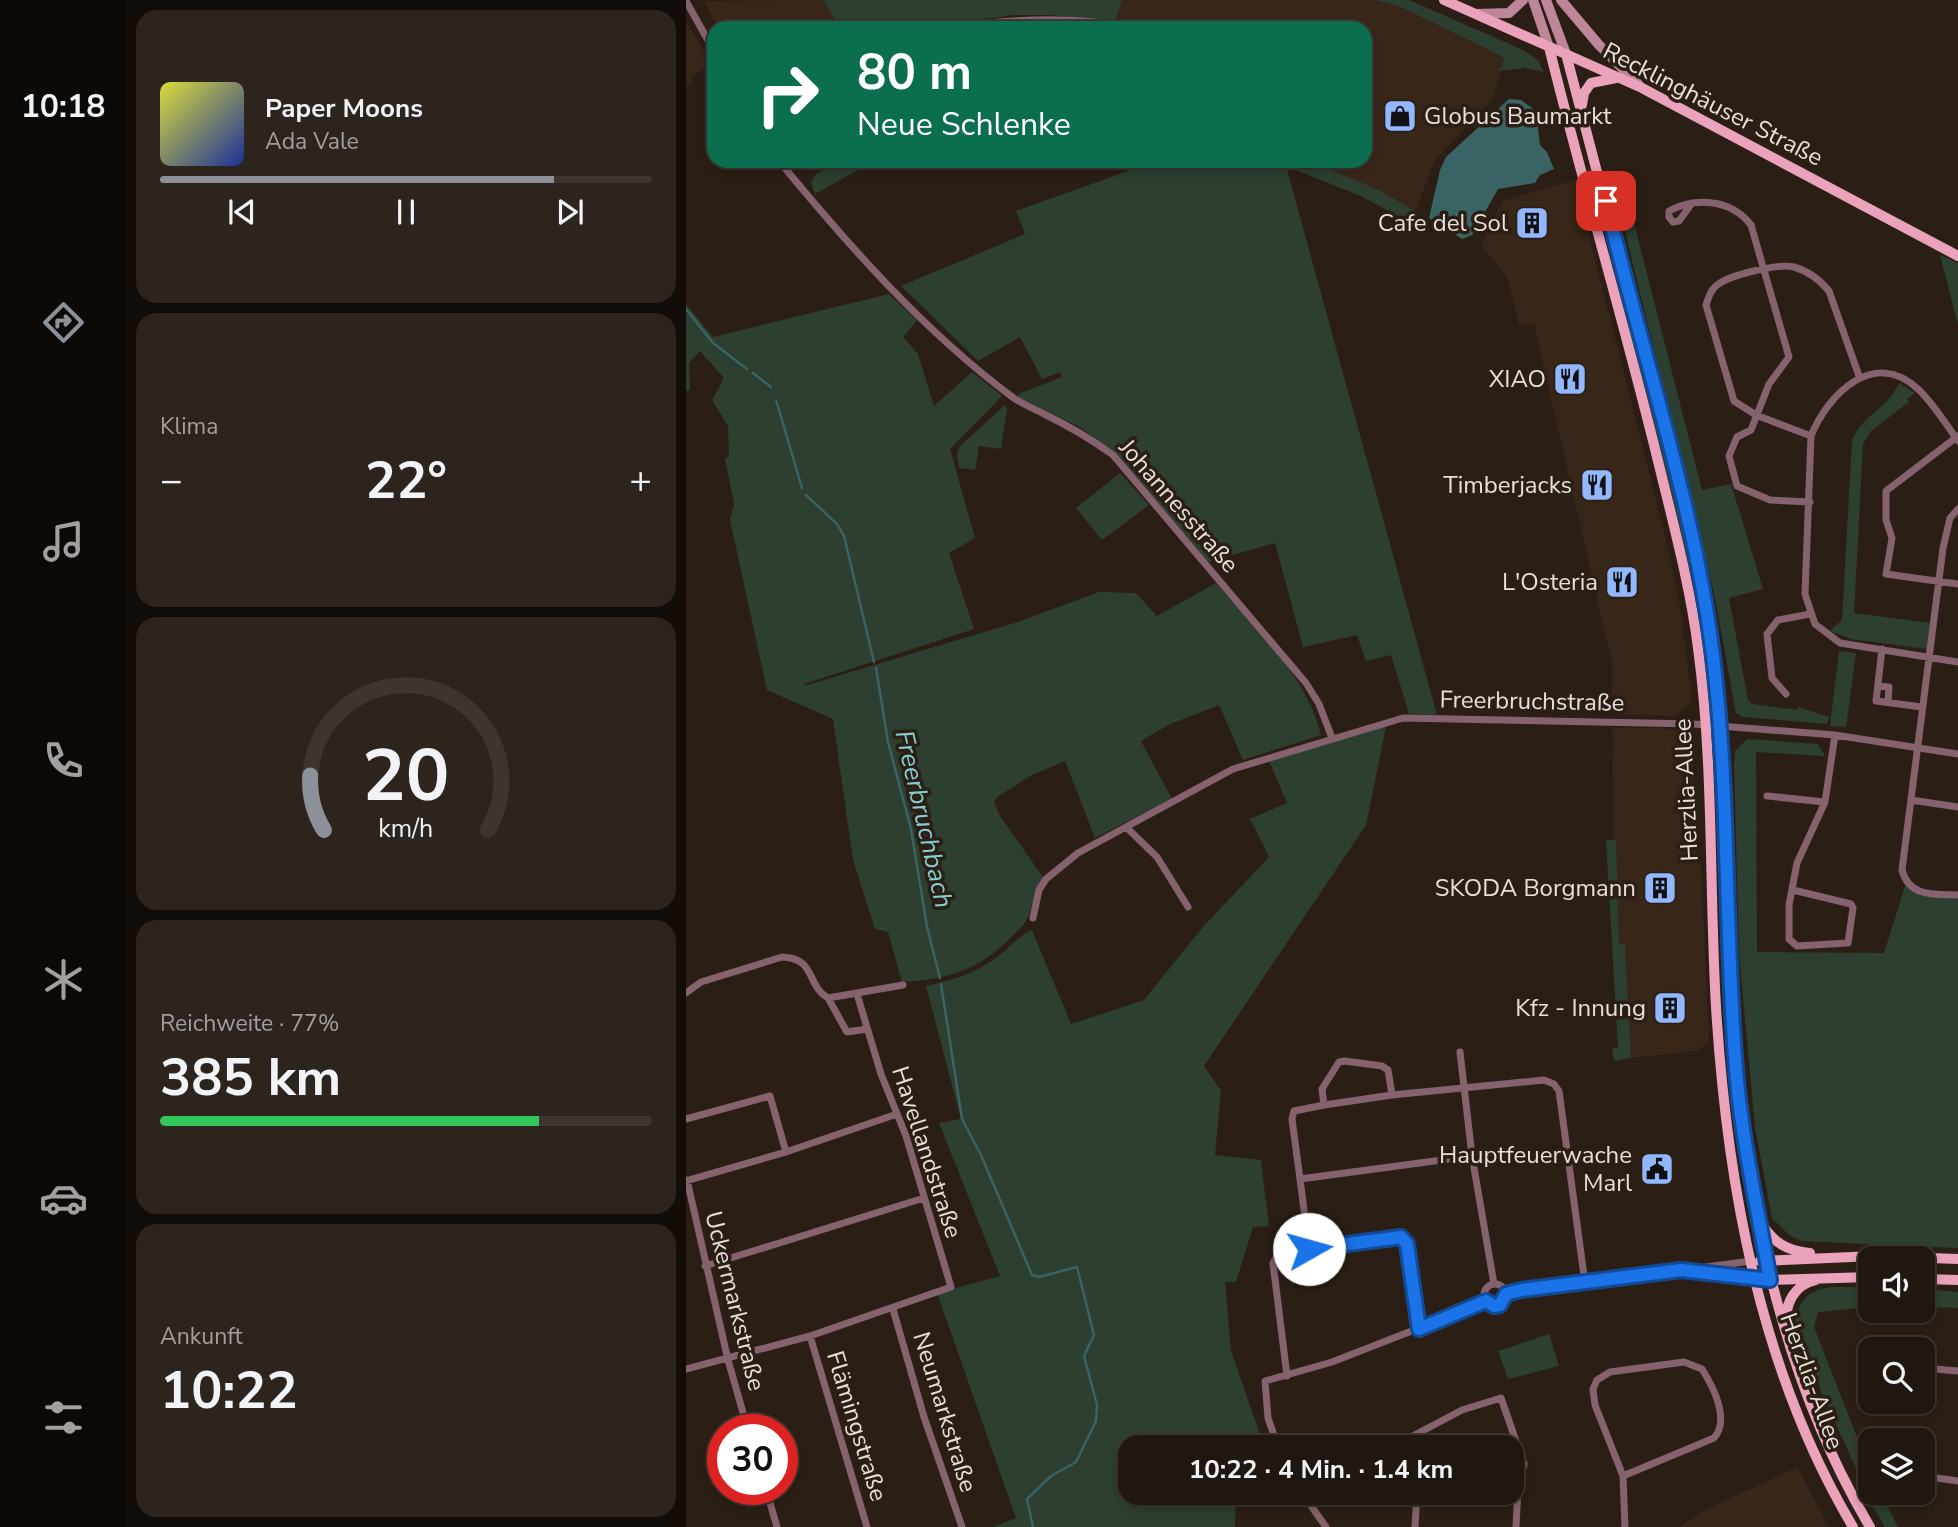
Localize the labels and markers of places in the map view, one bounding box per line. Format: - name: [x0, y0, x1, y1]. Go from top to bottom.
- shop icon: Globus Baumarkt: [1381, 97, 1419, 135]
- place label: Globus Baumarkt: [1424, 100, 1612, 132]
- pin: [1576, 171, 1636, 231]
- building icon: Cafe del Sol: [1513, 204, 1551, 242]
- place label: Cafe del Sol: [1378, 207, 1508, 239]
- restaurant icon: XIAO: [1551, 360, 1589, 398]
- place label: XIAO: [1489, 363, 1546, 395]
- restaurant icon: Timberjacks: [1578, 466, 1616, 504]
- place label: Timberjacks: [1443, 469, 1572, 501]
- restaurant icon: L'Osteria: [1603, 563, 1641, 601]
- place label: L'Osteria: [1502, 566, 1598, 598]
- building icon: SKODA Borgmann: [1641, 869, 1679, 907]
- place label: SKODA Borgmann: [1435, 872, 1636, 904]
- building icon: Kfz - Innung: [1651, 989, 1689, 1027]
- place label: Kfz - Innung: [1515, 992, 1646, 1024]
- place label: Hauptfeuerwache Marl: [1439, 1139, 1632, 1199]
- public building icon: Hauptfeuerwache Marl: [1638, 1150, 1676, 1188]

